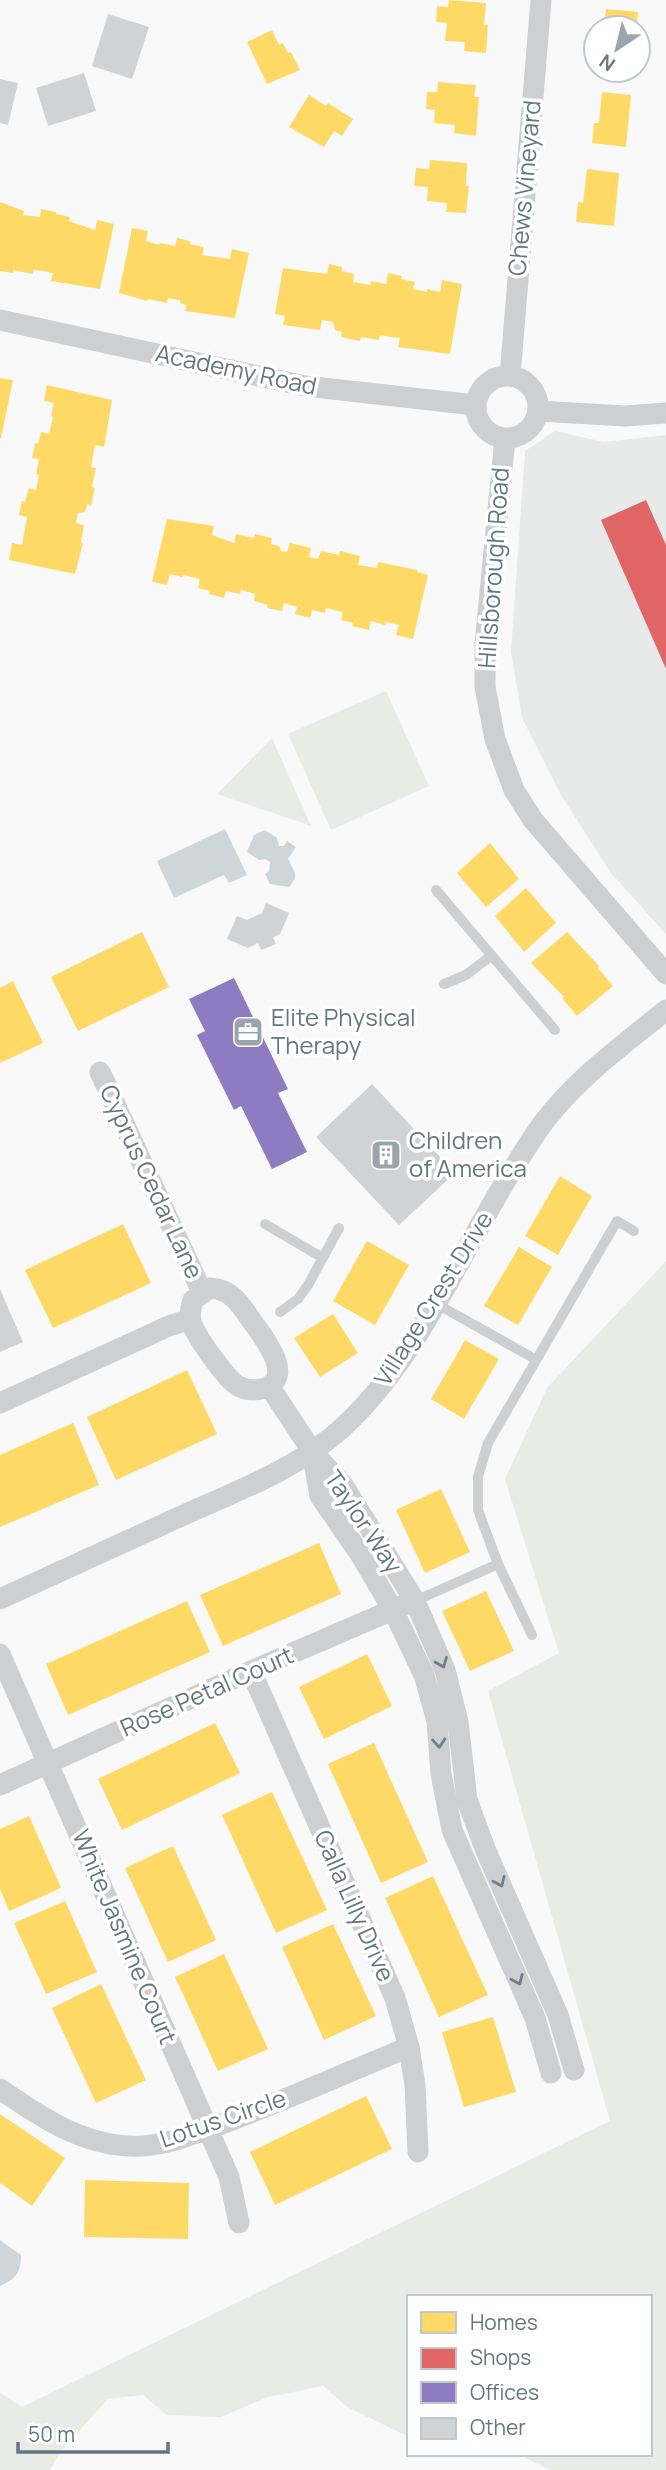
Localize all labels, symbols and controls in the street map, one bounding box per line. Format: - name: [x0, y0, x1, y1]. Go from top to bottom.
- north arrow: [582, 14, 652, 84]
- text: N: [594, 48, 620, 77]
- street label: Chews Vineyard: [499, 99, 548, 277]
- street label: Academy Road: [153, 335, 320, 402]
- street label: Hillsborough Road: [469, 466, 516, 669]
- place label: Elite Physical Therapy: [271, 1000, 416, 1061]
- office icon: Elite Physical Therapy: [231, 1015, 265, 1049]
- street label: Cyprus Cedar Lane: [93, 1079, 212, 1284]
- place label: Children of America: [409, 1123, 527, 1184]
- building icon: Children of America: [369, 1138, 403, 1172]
- street label: Village Crest Drive: [366, 1205, 500, 1392]
- street label: Taylor Way: [318, 1463, 411, 1579]
- street label: Rose Petal Court: [115, 1638, 298, 1744]
- one-way arrow: [433, 1657, 447, 1669]
- one-way arrow: [431, 1738, 446, 1749]
- street label: White Jasmine Court: [65, 1824, 186, 2049]
- street label: Calla Lilly Drive: [307, 1824, 403, 1986]
- one-way arrow: [492, 1875, 506, 1887]
- one-way arrow: [510, 1973, 524, 1985]
- street label: Lotus Circle: [155, 2081, 290, 2155]
- legend: [407, 2295, 652, 2456]
- text: Homes: [470, 2308, 538, 2336]
- text: Shops: [470, 2343, 531, 2371]
- text: Offices: [470, 2378, 539, 2406]
- scale bar: [18, 2410, 168, 2454]
- text: Other: [470, 2413, 526, 2441]
- text: 50 m: [28, 2420, 75, 2448]

